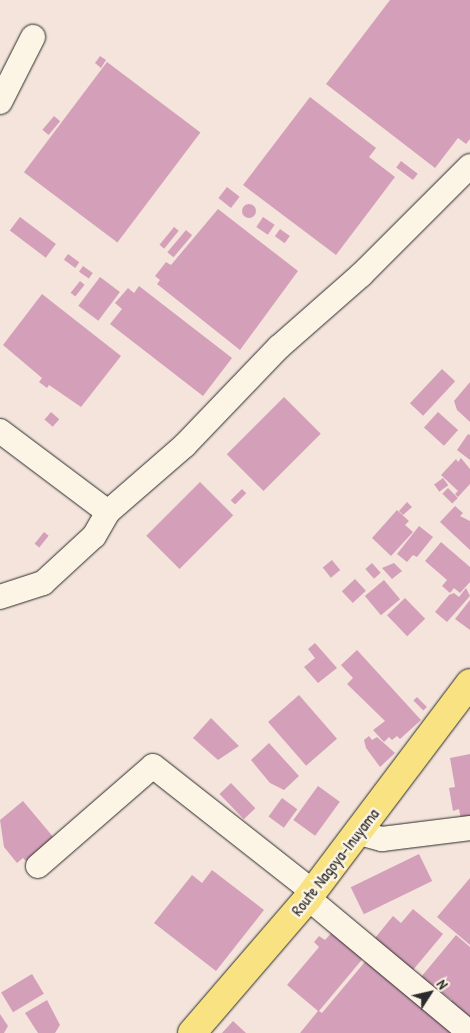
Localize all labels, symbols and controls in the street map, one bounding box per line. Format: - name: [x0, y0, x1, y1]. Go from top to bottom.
- street label: Route Nagoya-Inuyama: [287, 804, 383, 920]
- north arrow: [405, 968, 455, 1018]
- text: N: [433, 976, 453, 993]

